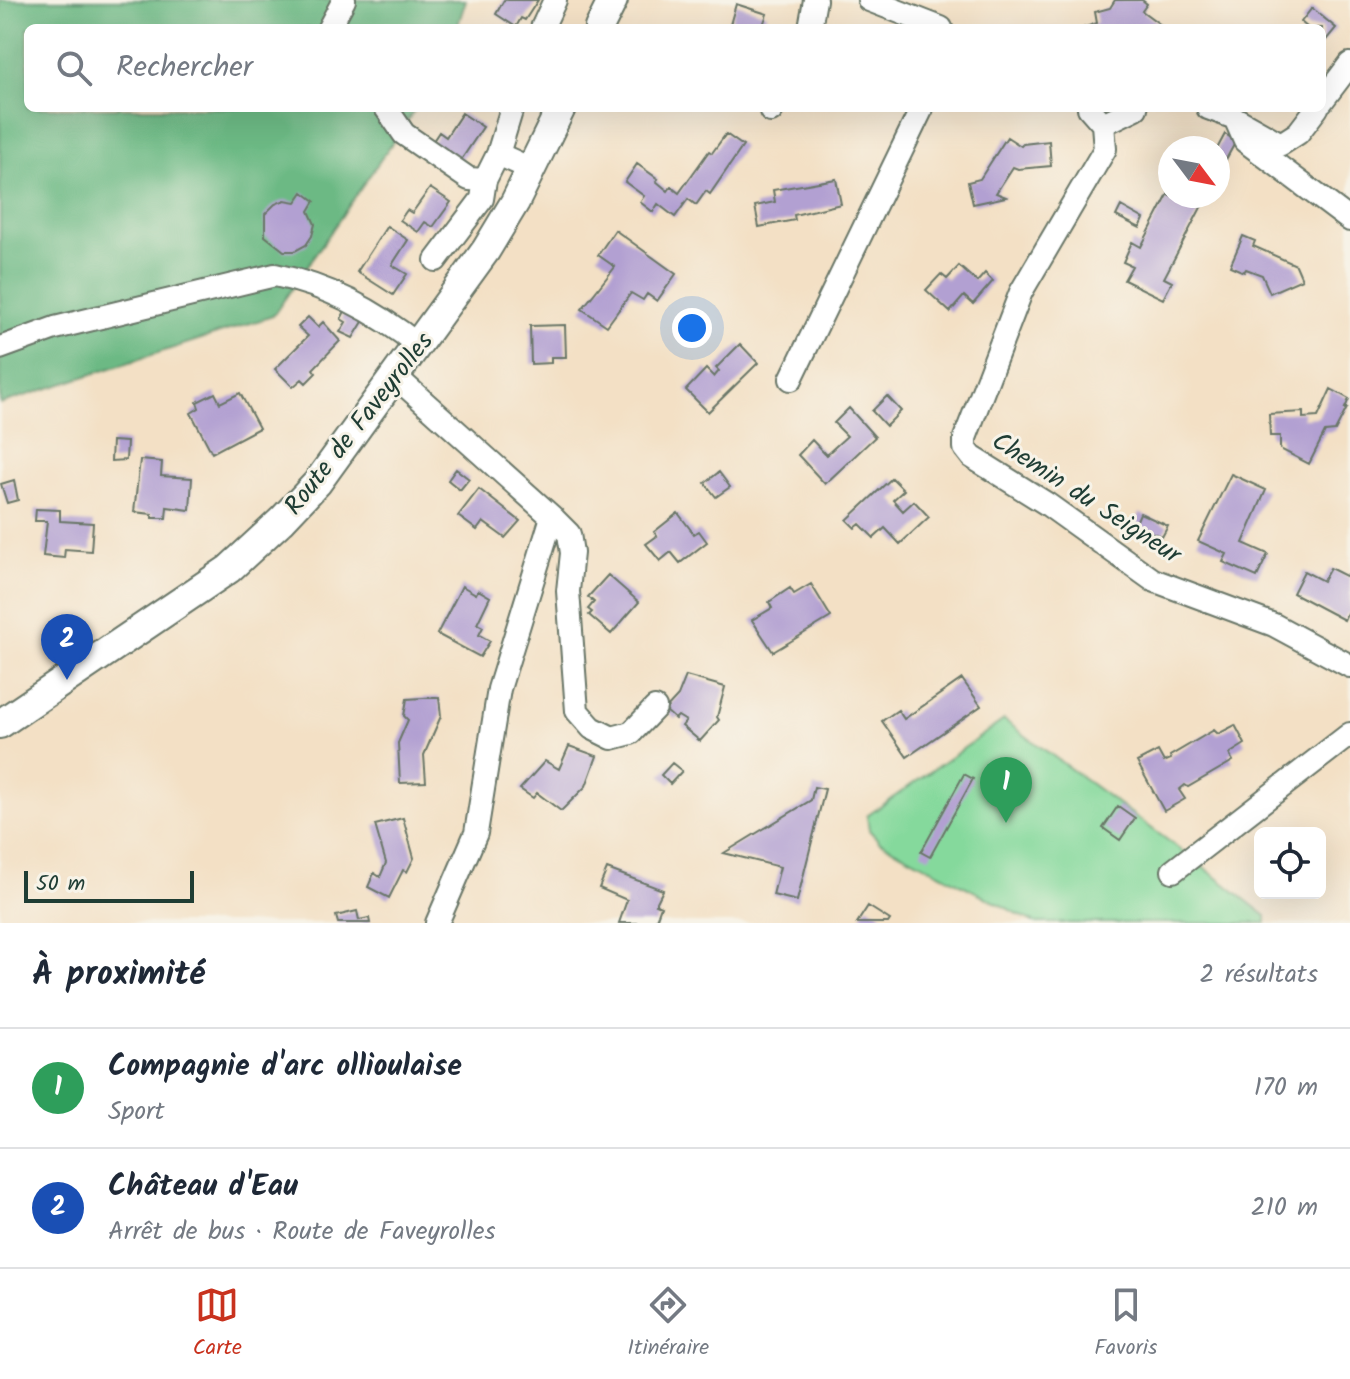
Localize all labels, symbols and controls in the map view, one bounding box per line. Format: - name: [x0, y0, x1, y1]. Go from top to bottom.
- search box: [24, 24, 1326, 112]
- text: Rechercher: [116, 44, 253, 92]
- icon: search: [52, 46, 96, 90]
- north arrow: [1158, 136, 1230, 208]
- your location: [672, 308, 712, 348]
- street label: Route de Faveyrolles: [274, 323, 445, 525]
- street label: Chemin du Seigneur: [983, 421, 1190, 577]
- pin: 2: [41, 614, 93, 680]
- pin: 1: [980, 757, 1032, 823]
- map controls: [1254, 827, 1326, 899]
- button: locate: [1254, 827, 1326, 899]
- scale bar: [24, 867, 194, 903]
- text: 50 m: [36, 867, 85, 902]
- text: À proximité: [32, 948, 205, 1002]
- text: 2 résultats: [1199, 954, 1318, 996]
- text: Compagnie d'arc ollioulaise: [108, 1043, 462, 1091]
- text: 1: [54, 1067, 62, 1109]
- text: 170 m: [1254, 1067, 1318, 1109]
- text: Sport: [108, 1091, 165, 1133]
- text: Château d'Eau: [108, 1163, 298, 1211]
- text: 2: [50, 1187, 66, 1229]
- text: 210 m: [1251, 1187, 1318, 1229]
- text: Arrêt de bus · Route de Faveyrolles: [108, 1211, 496, 1253]
- tab: Carte: [193, 1283, 242, 1366]
- tab: Itinéraire: [627, 1283, 709, 1366]
- tab: Favoris: [1094, 1283, 1157, 1366]

